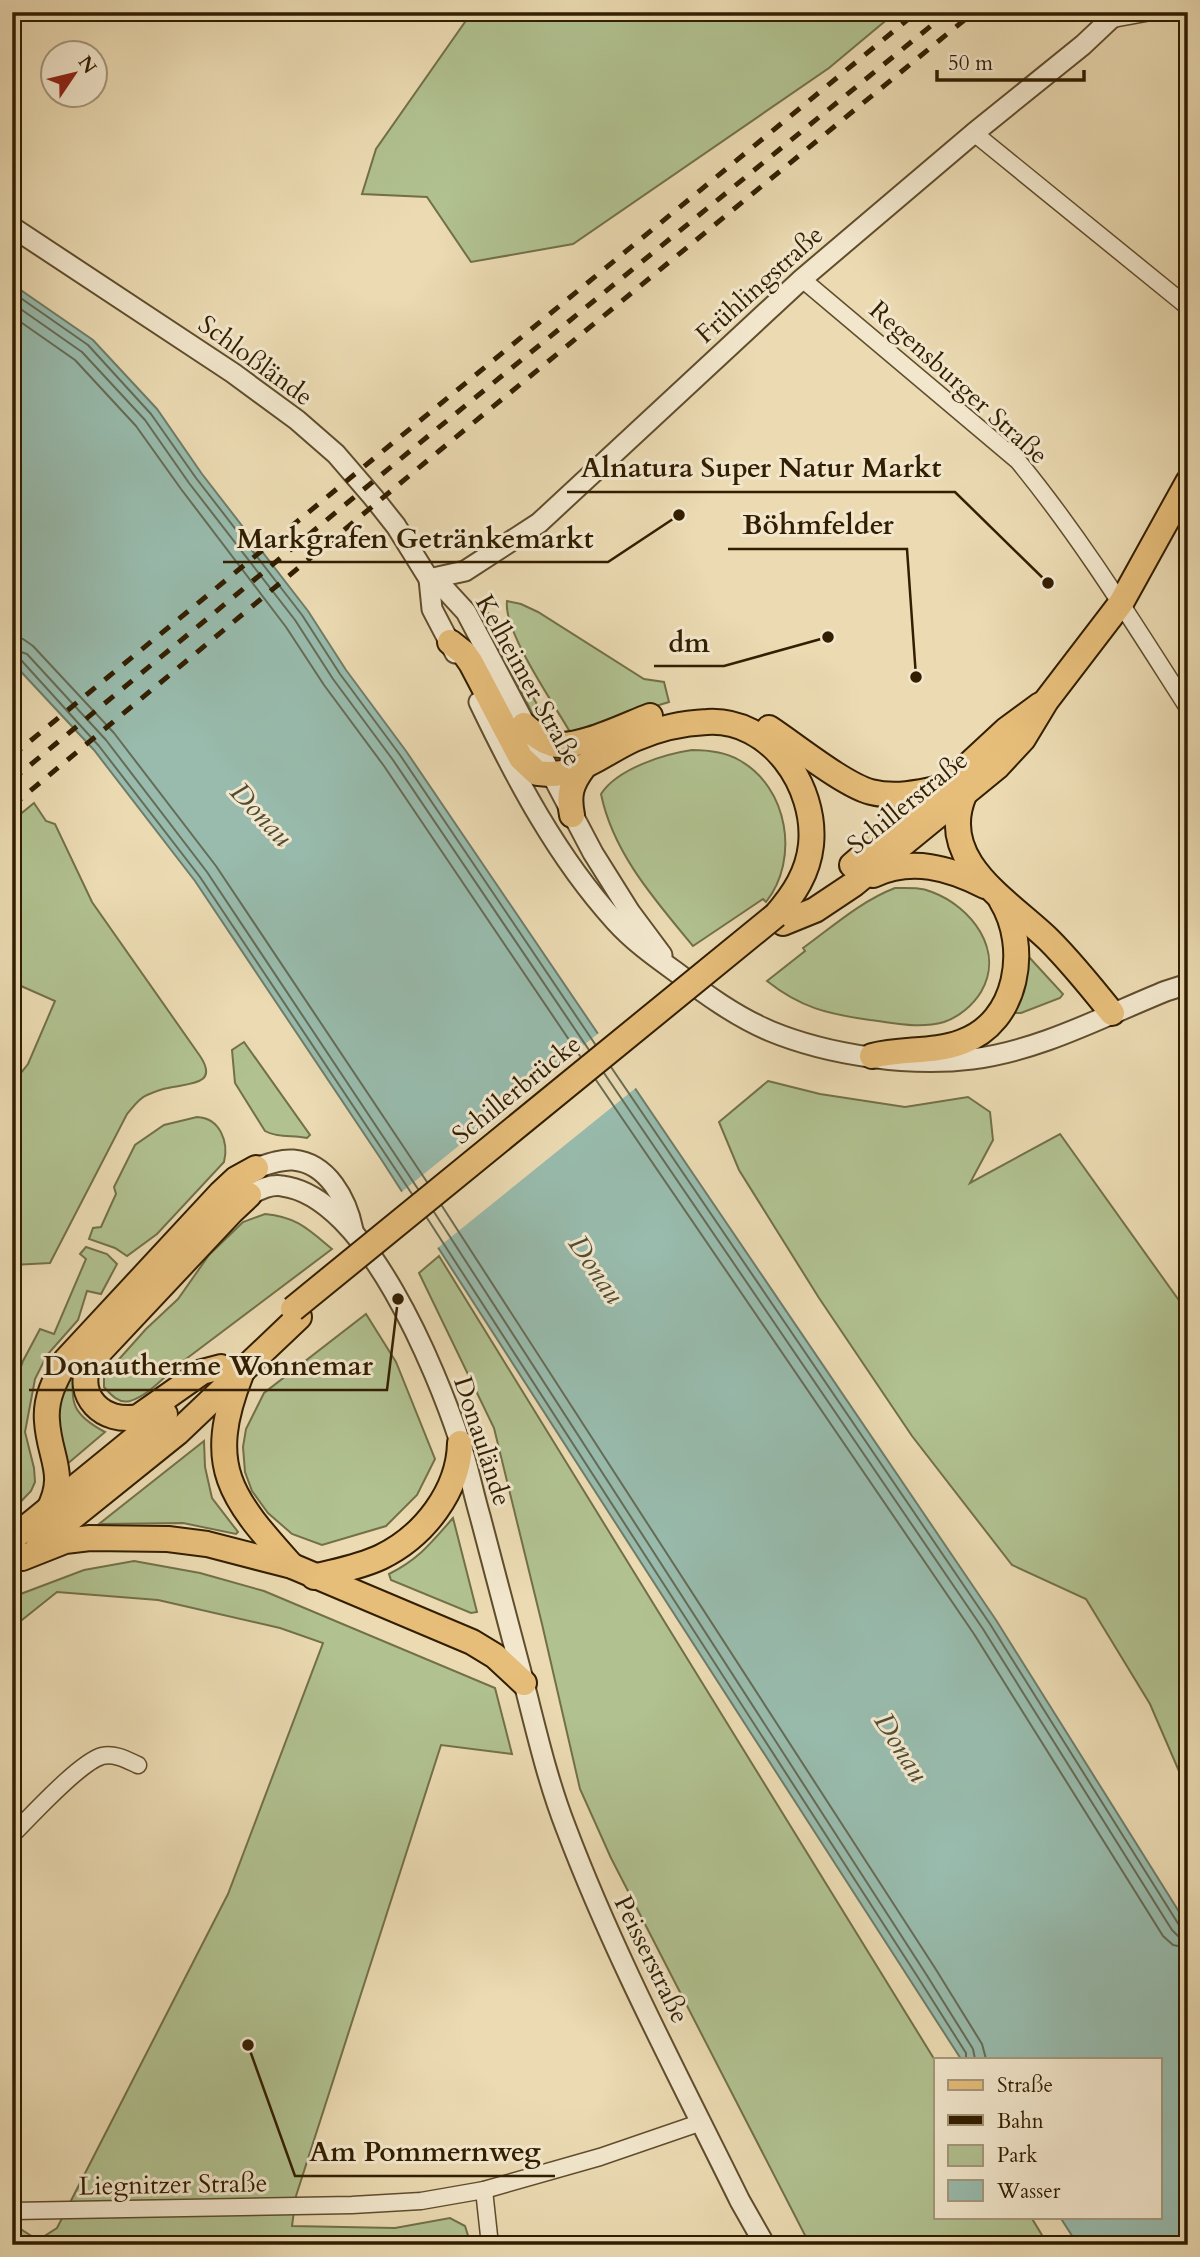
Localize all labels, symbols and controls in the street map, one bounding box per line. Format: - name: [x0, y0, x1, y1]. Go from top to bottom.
- north arrow: [38, 38, 108, 108]
- scale bar: [937, 38, 1084, 82]
- text: 50 m: [948, 49, 993, 78]
- text: N: [72, 51, 103, 79]
- street label: Frühlingstraße: [688, 217, 831, 351]
- street label: Regensburger Straße: [862, 293, 1056, 472]
- street label: Schloßlände: [191, 307, 320, 414]
- callout: Alnatura Super Natur Markt: [567, 443, 955, 492]
- text: Alnatura Super Natur Markt: [581, 449, 941, 487]
- callout: Böhmfelder: [728, 500, 907, 549]
- text: Böhmfelder: [742, 506, 894, 544]
- callout: Markgrafen Getränkemarkt: [223, 513, 608, 562]
- text: Markgrafen Getränkemarkt: [236, 520, 594, 558]
- street label: Kelheimer Straße: [467, 588, 590, 772]
- callout: dm: [654, 617, 724, 666]
- text: dm: [668, 624, 710, 662]
- street label: Schillerstraße: [840, 743, 975, 862]
- water label: Donau: [222, 774, 301, 855]
- street label: Schillerbrücke: [445, 1027, 588, 1152]
- water label: Donau: [559, 1228, 633, 1312]
- callout: Donautherme Wonnemar: [29, 1341, 387, 1390]
- text: Donautherme Wonnemar: [43, 1347, 374, 1385]
- street label: Donaulände: [445, 1372, 520, 1510]
- water label: Donau: [865, 1705, 937, 1790]
- street label: Peisserstraße: [606, 1889, 698, 2029]
- legend: [934, 2058, 1162, 2218]
- text: Straße: [997, 2071, 1053, 2100]
- text: Bahn: [997, 2107, 1044, 2136]
- callout: Am Pommernweg: [295, 2127, 555, 2176]
- text: Am Pommernweg: [309, 2133, 541, 2171]
- text: Park: [997, 2141, 1038, 2170]
- street label: Liegnitzer Straße: [78, 2165, 268, 2204]
- text: Wasser: [996, 2177, 1061, 2206]

